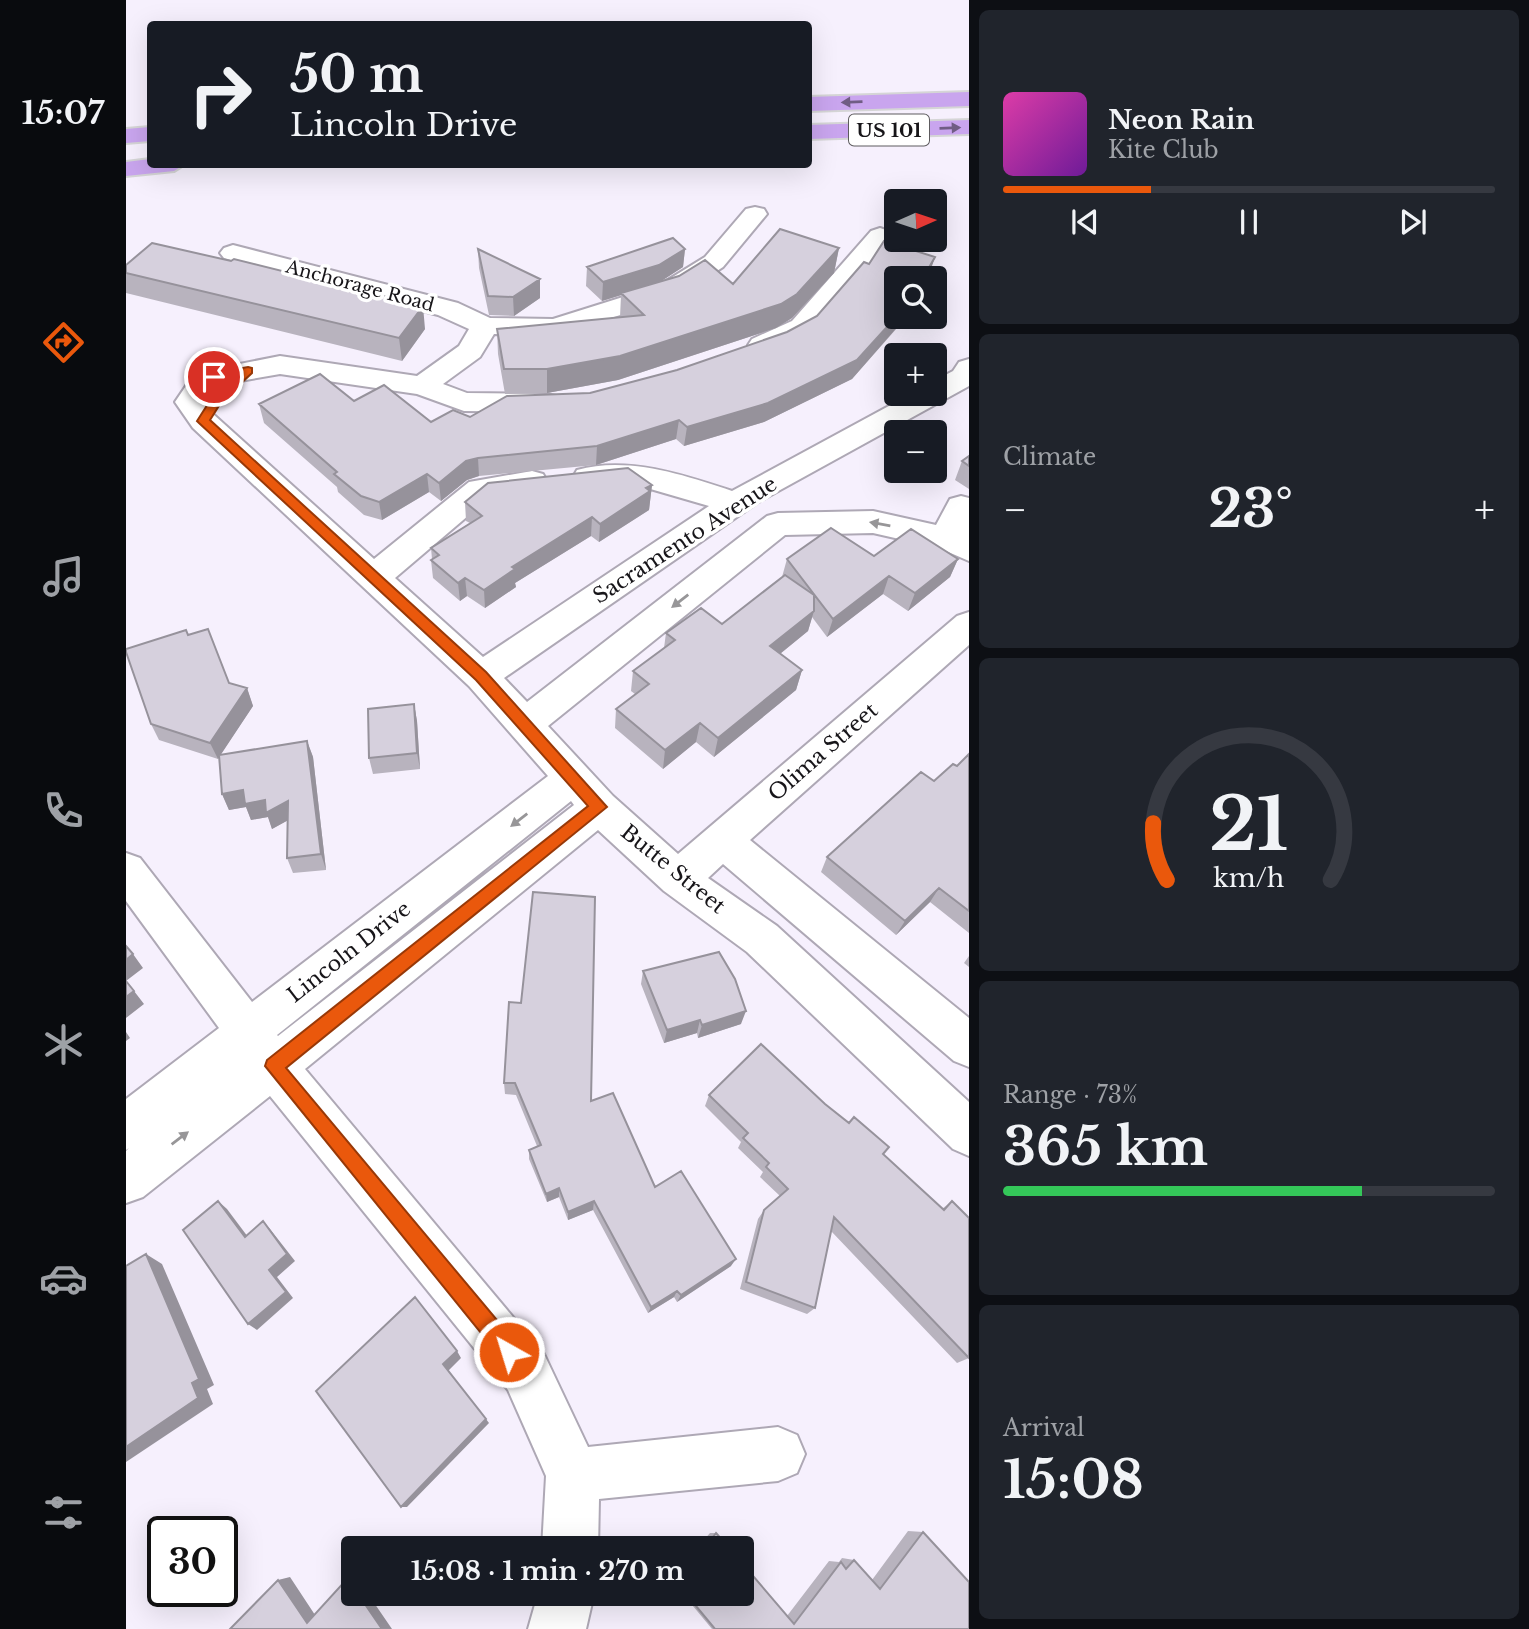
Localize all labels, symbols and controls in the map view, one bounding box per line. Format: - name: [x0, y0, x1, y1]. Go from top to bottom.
- text: 50 m: [290, 44, 423, 105]
- icon: right: [175, 49, 266, 140]
- text: 15:07: [22, 93, 104, 133]
- one-way arrow: [841, 97, 863, 108]
- text: Neon Rain: [1108, 104, 1254, 136]
- text: Lincoln Drive: [290, 105, 517, 145]
- road number: US 101: [849, 114, 929, 146]
- one-way arrow: [939, 122, 961, 134]
- text: Kite Club: [1108, 136, 1219, 164]
- north arrow: [884, 189, 947, 252]
- map controls: [884, 189, 947, 483]
- icon: previous: [1066, 203, 1104, 241]
- icon: pause: [1230, 203, 1268, 241]
- icon: next: [1394, 203, 1432, 241]
- street label: Anchorage Road: [282, 255, 437, 316]
- button: search: [884, 266, 947, 329]
- icon: directions: [39, 318, 88, 367]
- button: +: [884, 343, 947, 406]
- pin: [184, 347, 244, 407]
- icon: arrive: [195, 358, 233, 396]
- button: −: [884, 420, 947, 483]
- text: Climate: [1003, 443, 1096, 471]
- street label: Sacramento Avenue: [588, 471, 782, 609]
- text: 23°: [1208, 477, 1293, 541]
- text: −: [1003, 486, 1027, 533]
- text: +: [1474, 486, 1495, 533]
- one-way arrow: [869, 518, 891, 529]
- icon: music: [39, 552, 88, 601]
- one-way arrow: [672, 594, 690, 609]
- street label: Olima Street: [763, 697, 883, 807]
- text: 21: [1209, 780, 1289, 871]
- icon: phone: [39, 786, 88, 835]
- one-way arrow: [510, 812, 528, 827]
- street label: Butte Street: [615, 819, 731, 919]
- text: km/h: [1214, 863, 1284, 894]
- street label: Lincoln Drive: [282, 896, 416, 1008]
- icon: climate: [39, 1020, 88, 1069]
- text: Range · 73%: [1003, 1081, 1137, 1109]
- text: 365 km: [1003, 1115, 1208, 1179]
- one-way arrow: [171, 1132, 189, 1146]
- icon: car: [39, 1254, 88, 1303]
- position arrow: [472, 1315, 546, 1389]
- text: Arrival: [1003, 1414, 1084, 1442]
- text: 15:08: [1003, 1448, 1144, 1512]
- icon: filters: [39, 1488, 88, 1537]
- speed limit sign: 30: [147, 1516, 238, 1607]
- text: 15:08 · 1 min · 270 m: [411, 1555, 684, 1587]

